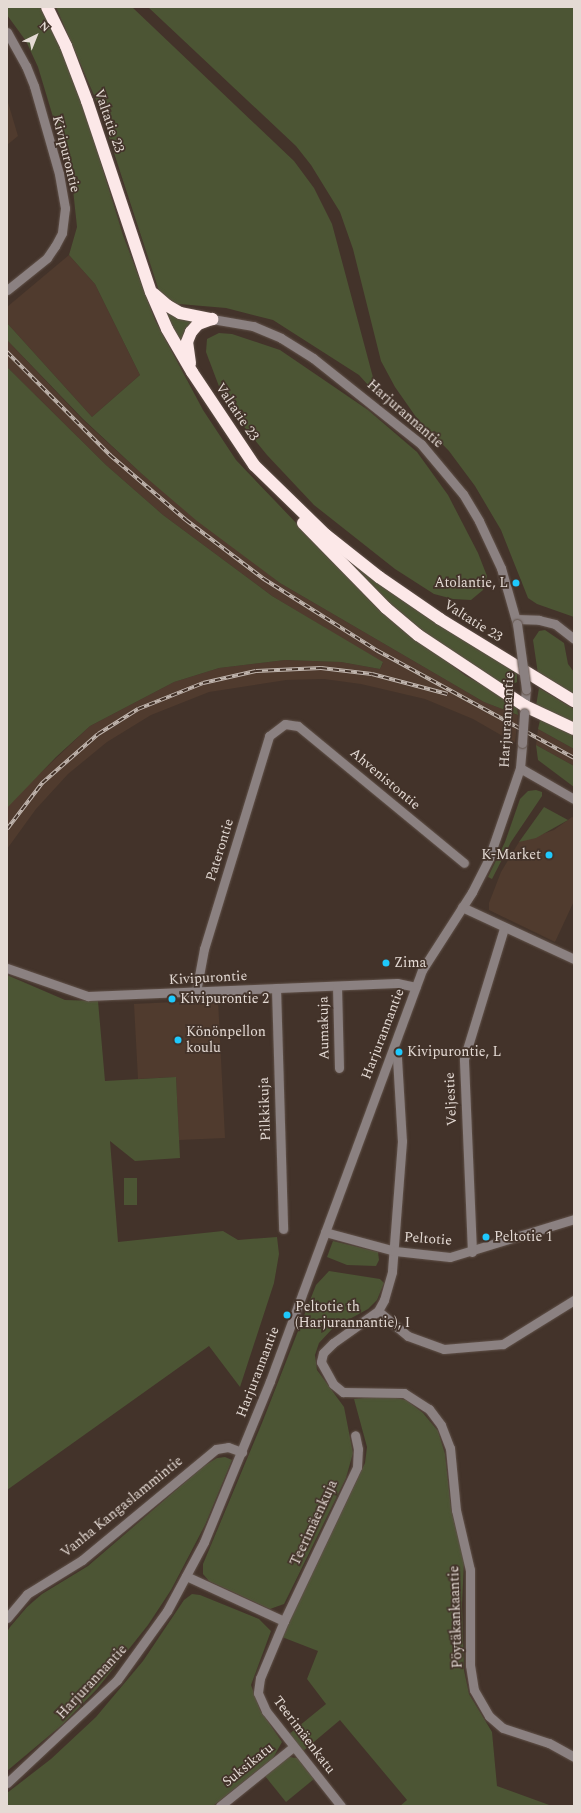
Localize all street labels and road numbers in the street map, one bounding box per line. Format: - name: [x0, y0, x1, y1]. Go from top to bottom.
- street label: Valtatie 23: [90, 87, 128, 155]
- street label: Kivipurontie: [48, 114, 84, 194]
- street label: Harjurannantie: [363, 376, 447, 452]
- street label: Valtatie 23: [212, 380, 262, 444]
- street label: Valtatie 23: [441, 596, 505, 646]
- street label: Harjurannantie: [496, 672, 518, 768]
- street label: Ahvenistontie: [346, 745, 424, 813]
- street label: Paterontie: [203, 817, 237, 883]
- street label: Kivipurontie: [168, 968, 248, 988]
- street label: Harjurannantie: [358, 986, 408, 1082]
- street label: Aumakuja: [315, 996, 333, 1060]
- street label: Veljestie: [441, 1072, 461, 1126]
- street label: Pilkkikuja: [255, 1077, 275, 1141]
- street label: Peltotie: [403, 1229, 453, 1249]
- street label: Harjurannantie: [233, 1324, 283, 1420]
- street label: Vanha Kangaslammintie: [58, 1453, 186, 1561]
- street label: Teerimäenkuja: [287, 1477, 341, 1569]
- street label: Pöytäkankaantie: [446, 1565, 466, 1669]
- street label: Harjurannantie: [53, 1641, 131, 1723]
- street label: Teerimäenkatu: [269, 1693, 339, 1777]
- street label: Suksikatu: [219, 1739, 277, 1791]

